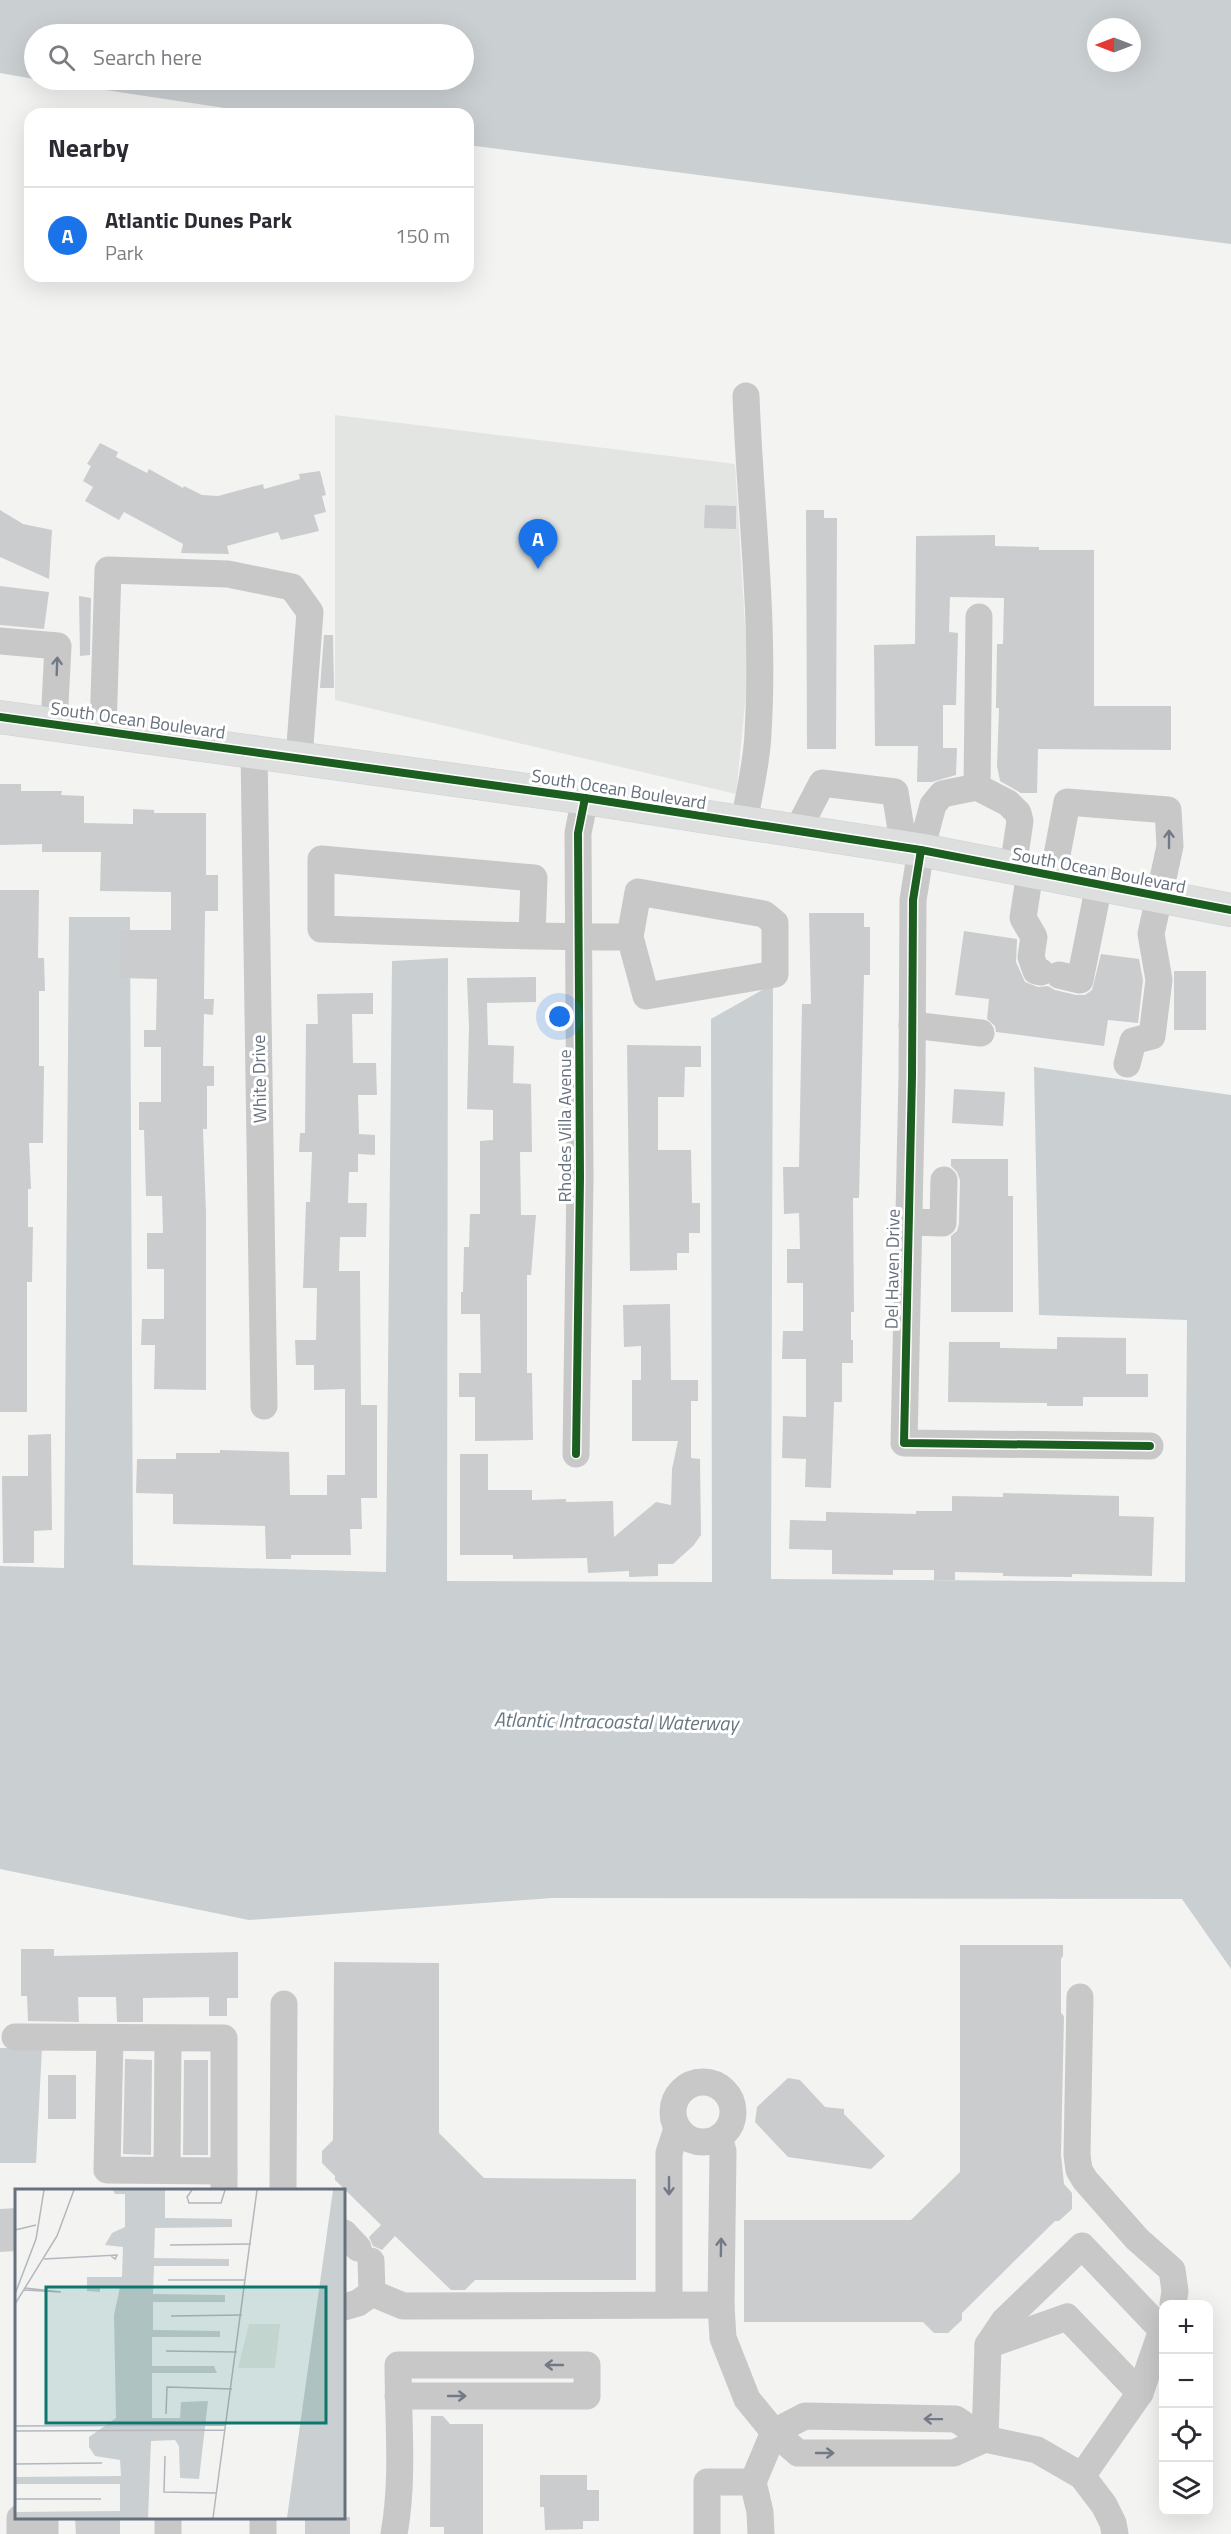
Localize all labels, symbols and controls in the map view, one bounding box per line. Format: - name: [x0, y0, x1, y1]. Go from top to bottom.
- north arrow: [1087, 18, 1141, 72]
- search box: [24, 24, 474, 90]
- text: Search here: [93, 40, 202, 74]
- icon: search: [45, 41, 78, 74]
- text: Nearby: [48, 128, 129, 167]
- text: Atlantic Dunes Park: [105, 203, 292, 237]
- text: A: [61, 220, 74, 251]
- text: 150 m: [395, 220, 450, 251]
- text: Park: [105, 237, 143, 268]
- pin: A: [518, 520, 558, 569]
- one-way arrow: [51, 656, 62, 676]
- street label: South Ocean Boulevard: [49, 694, 227, 746]
- street label: South Ocean Boulevard: [530, 762, 708, 816]
- one-way arrow: [1163, 830, 1175, 850]
- street label: South Ocean Boulevard: [1010, 840, 1188, 900]
- your location: [545, 1002, 574, 1031]
- street label: White Drive: [245, 1035, 273, 1123]
- street label: Rhodes Villa Avenue: [551, 1049, 578, 1203]
- street label: Del Haven Drive: [877, 1209, 907, 1329]
- water label: Atlantic Intracoastal Waterway: [494, 1703, 740, 1739]
- one-way arrow: [663, 2175, 675, 2195]
- inset map: [15, 2189, 345, 2519]
- one-way arrow: [716, 2237, 727, 2257]
- map controls: [1159, 2300, 1213, 2516]
- button: +: [1159, 2300, 1213, 2354]
- button: −: [1159, 2354, 1213, 2408]
- one-way arrow: [545, 2359, 565, 2371]
- one-way arrow: [446, 2390, 466, 2402]
- button: locate: [1159, 2408, 1213, 2462]
- one-way arrow: [923, 2413, 943, 2424]
- one-way arrow: [815, 2447, 835, 2459]
- button: layers: [1159, 2462, 1213, 2516]

